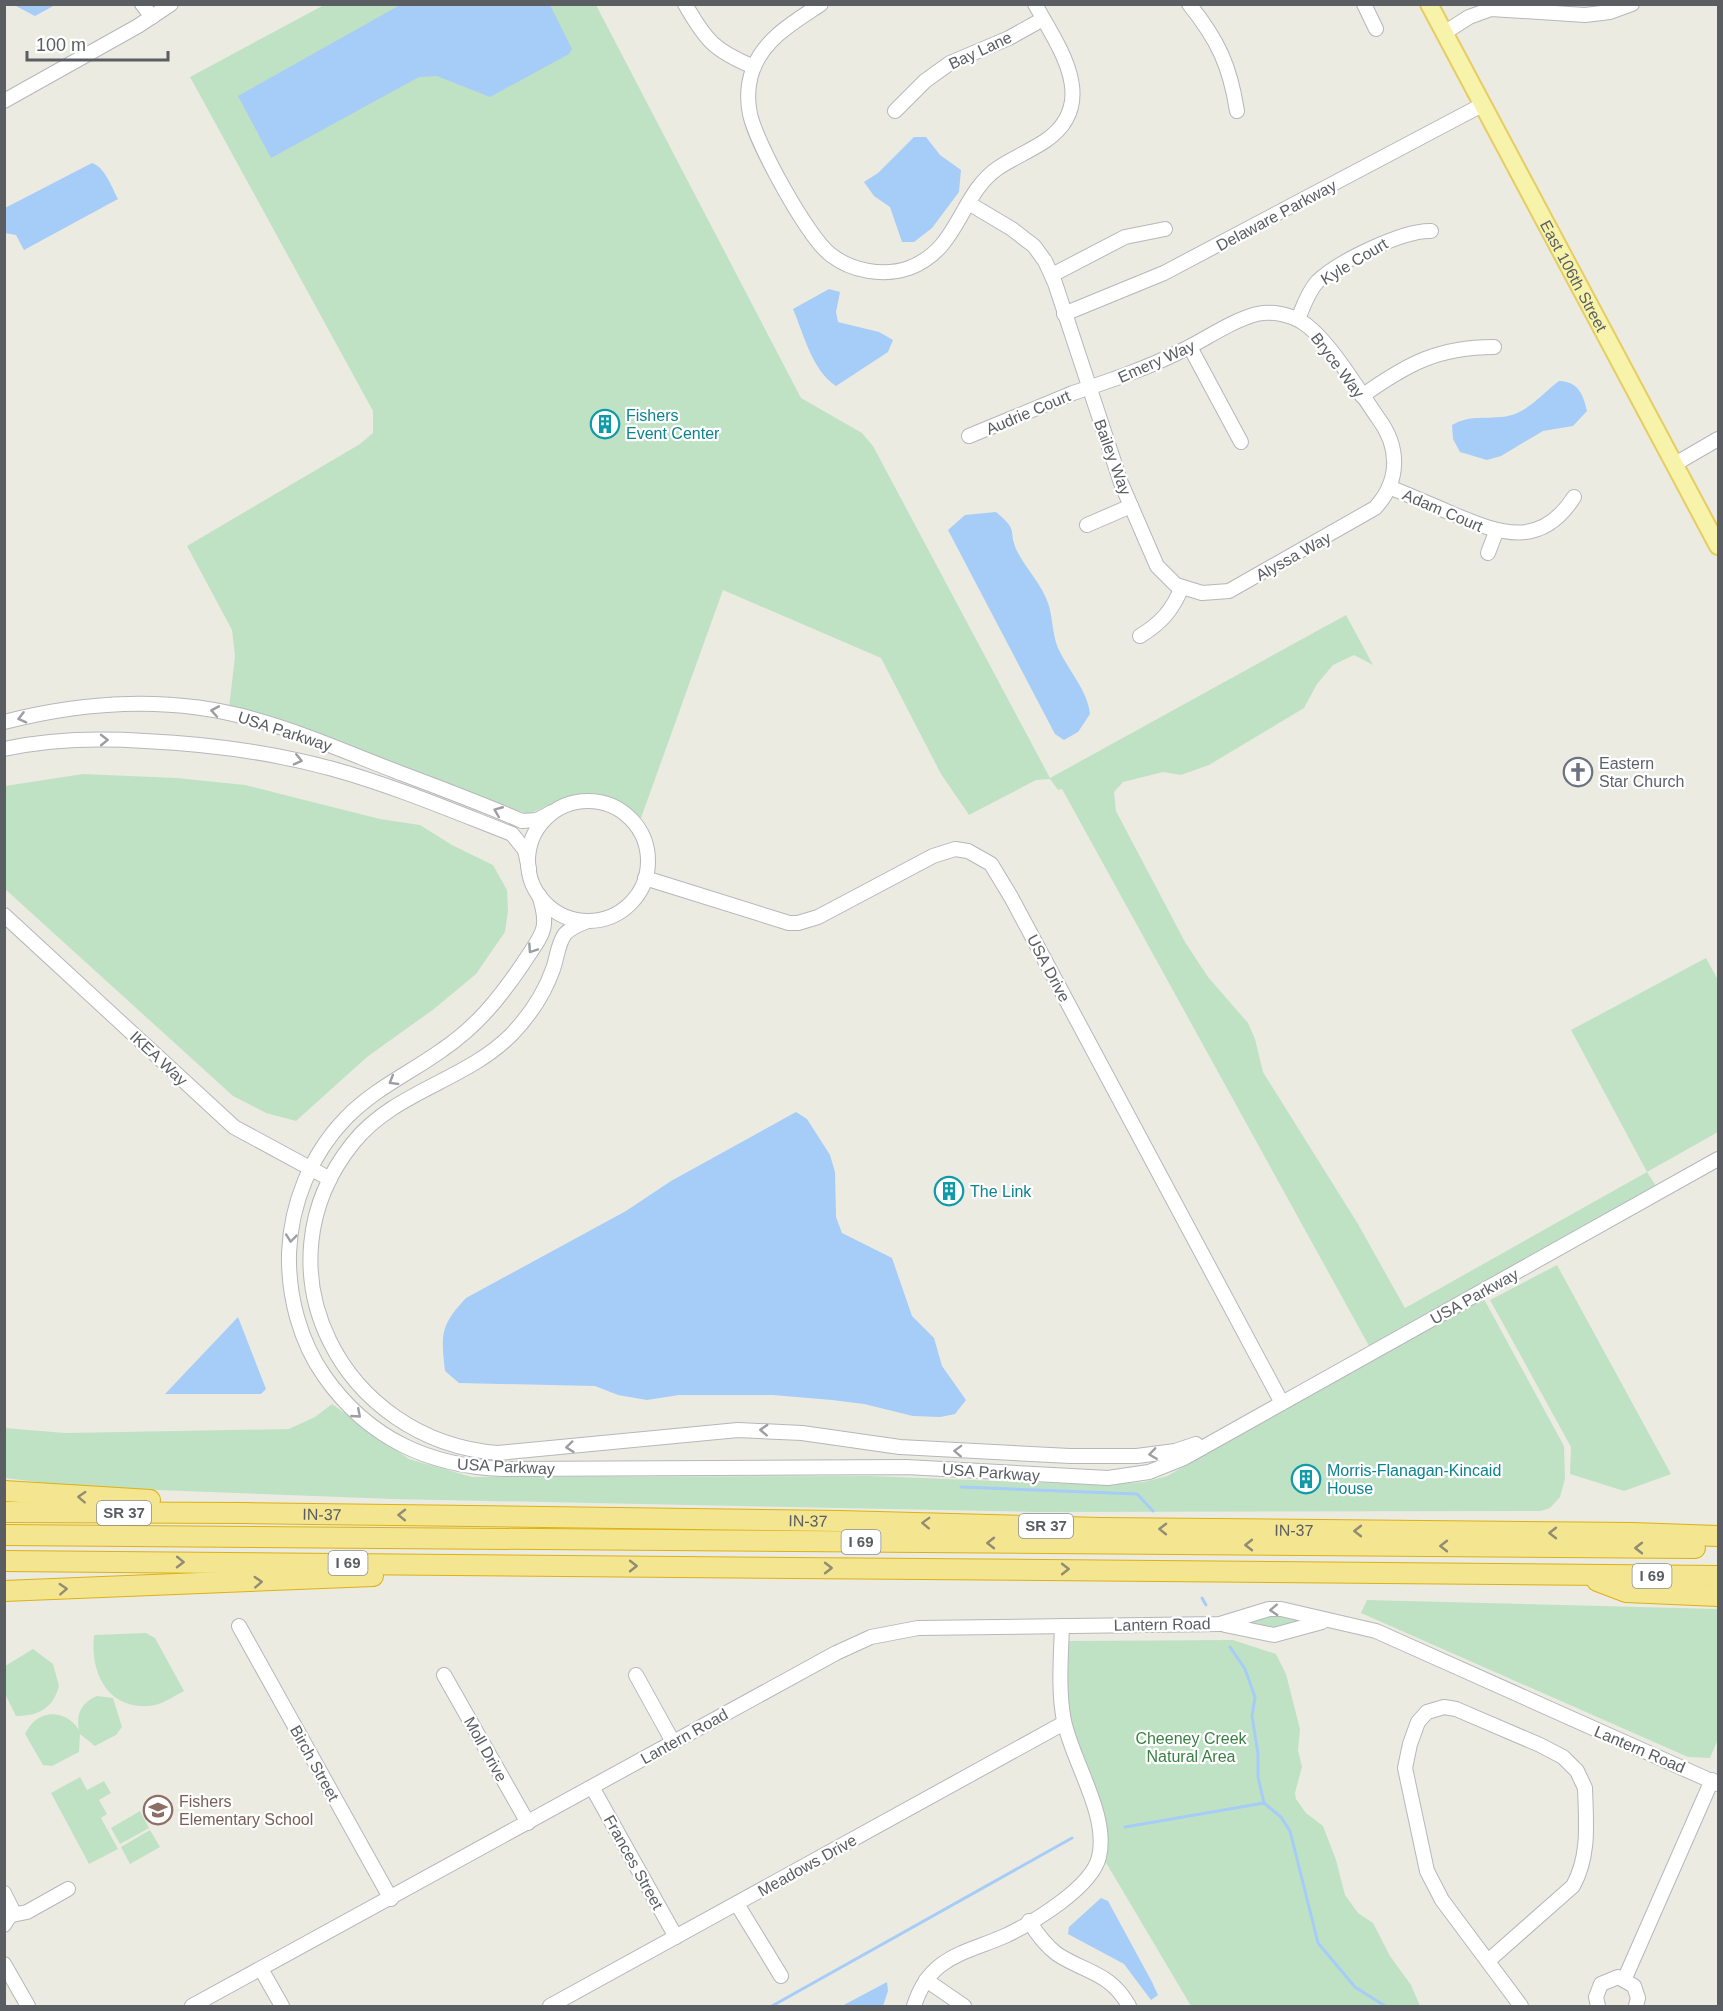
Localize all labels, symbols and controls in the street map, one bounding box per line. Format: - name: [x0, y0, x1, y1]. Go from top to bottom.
- scale bar: [27, 24, 168, 62]
- street label: Bay Lane: [946, 28, 1015, 72]
- text: 100 m: [36, 35, 86, 55]
- street label: Delaware Parkway: [1213, 177, 1339, 254]
- street label: East 106th Street: [1537, 217, 1610, 335]
- street label: Kyle Court: [1318, 235, 1391, 288]
- street label: Bryce Way: [1308, 330, 1367, 401]
- street label: Emery Way: [1115, 337, 1197, 386]
- street label: Audrie Court: [984, 387, 1073, 438]
- place label: Fishers Event Center: [626, 407, 720, 442]
- building icon: Fishers Event Center: [589, 408, 621, 440]
- street label: Bailey Way: [1091, 417, 1134, 497]
- street label: Adam Court: [1400, 486, 1486, 535]
- street label: Alyssa Way: [1253, 529, 1334, 584]
- one-way arrow: [211, 705, 221, 718]
- street label: USA Parkway: [236, 708, 334, 755]
- one-way arrow: [17, 710, 27, 723]
- one-way arrow: [100, 734, 109, 746]
- one-way arrow: [293, 753, 303, 766]
- place label: Eastern Star Church: [1599, 755, 1684, 790]
- church icon: Eastern Star Church: [1562, 756, 1594, 788]
- one-way arrow: [493, 806, 504, 818]
- street label: USA Drive: [1024, 932, 1073, 1005]
- one-way arrow: [528, 942, 539, 953]
- street label: IKEA Way: [127, 1028, 191, 1089]
- one-way arrow: [389, 1074, 399, 1086]
- building icon: The Link: [933, 1175, 965, 1207]
- place label: The Link: [970, 1183, 1032, 1200]
- one-way arrow: [285, 1234, 297, 1243]
- street label: USA Parkway: [1427, 1265, 1521, 1328]
- one-way arrow: [350, 1407, 361, 1418]
- one-way arrow: [760, 1424, 769, 1437]
- one-way arrow: [566, 1440, 575, 1453]
- one-way arrow: [954, 1445, 963, 1458]
- one-way arrow: [1148, 1448, 1157, 1460]
- street label: USA Parkway: [457, 1455, 555, 1478]
- street label: USA Parkway: [942, 1461, 1040, 1484]
- place label: Morris-Flanagan-Kincaid House: [1327, 1462, 1501, 1497]
- building icon: Morris-Flanagan-Kincaid House: [1290, 1463, 1322, 1495]
- one-way arrow: [78, 1490, 87, 1503]
- road number: SR 37: [97, 1501, 151, 1525]
- street label: IN-37: [302, 1506, 342, 1523]
- one-way arrow: [397, 1509, 406, 1521]
- street label: IN-37: [788, 1512, 828, 1530]
- road number: SR 37: [1019, 1514, 1073, 1538]
- one-way arrow: [922, 1517, 931, 1530]
- street label: IN-37: [1274, 1522, 1314, 1539]
- one-way arrow: [1158, 1523, 1167, 1535]
- one-way arrow: [1353, 1525, 1362, 1537]
- one-way arrow: [1548, 1527, 1557, 1539]
- road number: I 69: [842, 1530, 880, 1554]
- one-way arrow: [987, 1537, 996, 1549]
- one-way arrow: [1245, 1539, 1254, 1551]
- one-way arrow: [1440, 1540, 1449, 1553]
- one-way arrow: [1635, 1542, 1644, 1554]
- road number: I 69: [328, 1551, 368, 1575]
- one-way arrow: [175, 1556, 184, 1568]
- one-way arrow: [628, 1560, 637, 1572]
- one-way arrow: [823, 1562, 832, 1574]
- one-way arrow: [1060, 1563, 1069, 1575]
- road number: I 69: [1632, 1564, 1672, 1588]
- one-way arrow: [253, 1575, 262, 1588]
- one-way arrow: [58, 1582, 67, 1595]
- one-way arrow: [1269, 1604, 1278, 1617]
- street label: Lantern Road: [1113, 1615, 1211, 1634]
- street label: Lantern Road: [638, 1705, 731, 1767]
- street label: Moll Drive: [461, 1714, 510, 1785]
- street label: Birch Street: [287, 1723, 343, 1804]
- street label: Lantern Road: [1592, 1723, 1688, 1776]
- park label: Cheeney Creek Natural Area: [1135, 1730, 1248, 1765]
- place label: Fishers Elementary School: [179, 1793, 313, 1828]
- school or university icon: Fishers Elementary School: [142, 1794, 174, 1826]
- street label: Frances Street: [601, 1812, 667, 1913]
- street label: Meadows Drive: [755, 1831, 860, 1900]

